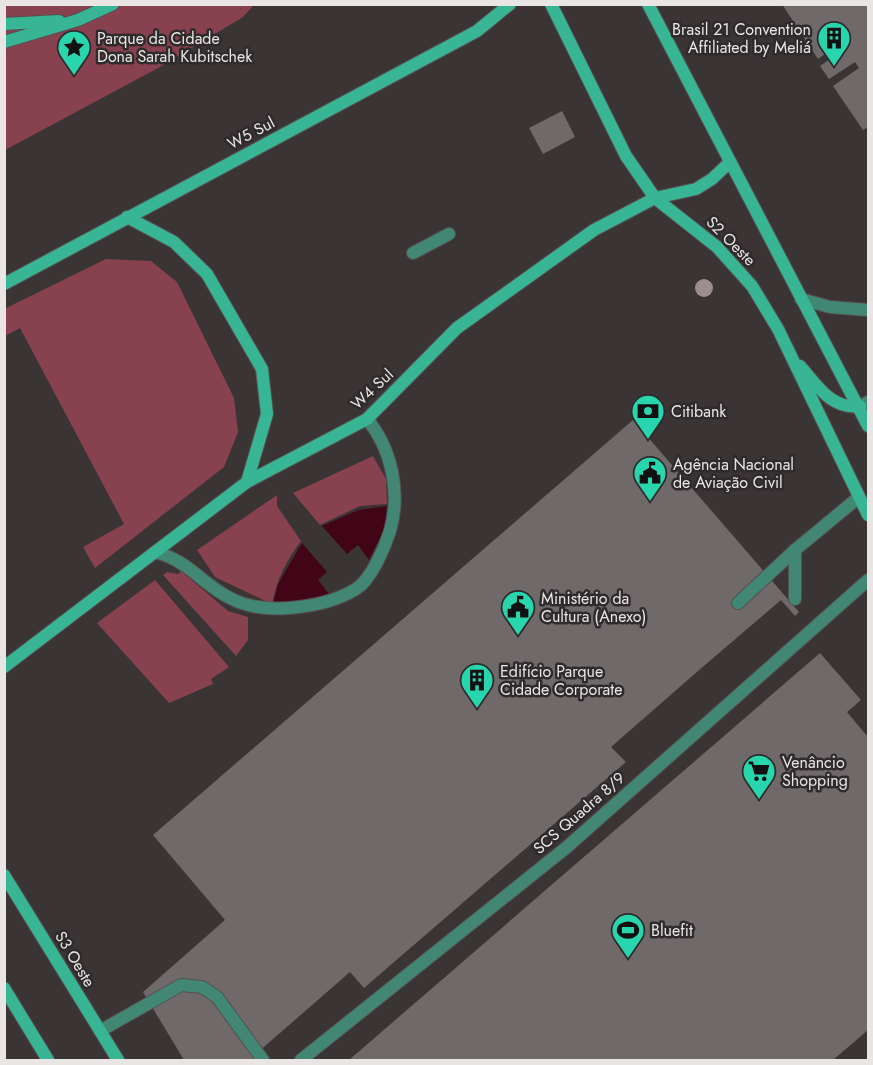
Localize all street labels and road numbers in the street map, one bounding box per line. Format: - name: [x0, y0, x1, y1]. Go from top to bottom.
- street label: W5 Sul: [223, 111, 279, 155]
- street label: S2 Oeste: [701, 211, 761, 271]
- street label: W4 Sul: [346, 363, 398, 415]
- street label: SCS Quadra 8/9: [528, 767, 630, 859]
- street label: S3 Oeste: [49, 927, 101, 991]

